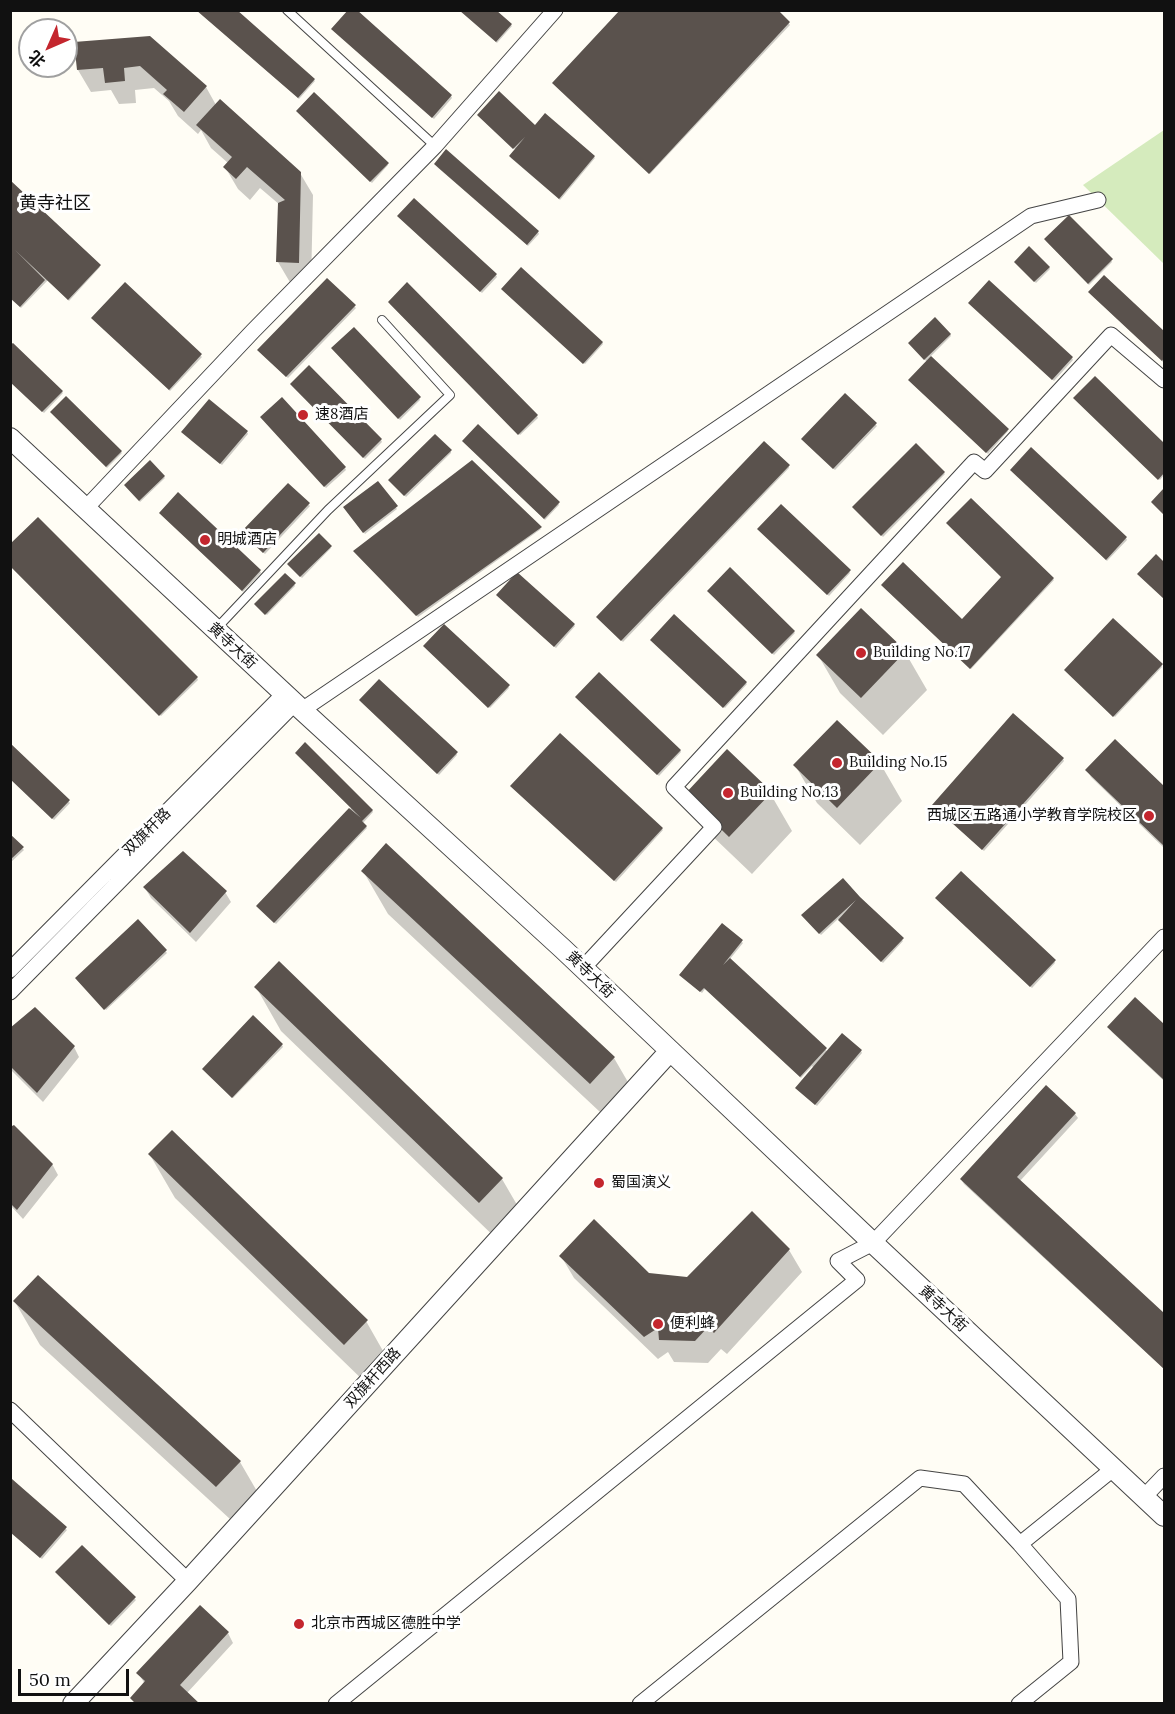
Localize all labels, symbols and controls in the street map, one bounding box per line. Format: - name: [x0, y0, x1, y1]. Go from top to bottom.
- north arrow: [18, 18, 78, 78]
- text: 北: [24, 47, 49, 72]
- district label: 黄寺社区: [19, 193, 91, 215]
- place label: 速8酒店: [315, 406, 368, 424]
- marker: 速8酒店: [296, 408, 310, 422]
- place label: 明城酒店: [217, 531, 277, 549]
- marker: 明城酒店: [198, 533, 212, 547]
- street label: 黄寺大街: [204, 619, 260, 673]
- place label: Building No.17: [873, 644, 970, 662]
- marker: Building No.17: [854, 646, 868, 660]
- place label: Building No.15: [849, 754, 947, 772]
- marker: Building No.15: [830, 756, 844, 770]
- place label: Building No.13: [740, 784, 839, 802]
- marker: Building No.13: [721, 786, 735, 800]
- street label: 双旗杆路: [119, 804, 175, 860]
- place label: 西城区五路通小学教育学院校区: [927, 807, 1137, 825]
- marker: 西城区五路通小学教育学院校区: [1142, 809, 1156, 823]
- street label: 黄寺大街: [562, 948, 618, 1002]
- place label: 蜀国演义: [611, 1174, 671, 1192]
- marker: 蜀国演义: [592, 1176, 606, 1190]
- street label: 黄寺大街: [915, 1282, 971, 1336]
- place label: 便利蜂: [670, 1315, 715, 1333]
- marker: 便利蜂: [651, 1317, 665, 1331]
- street label: 双旗杆西路: [341, 1344, 405, 1412]
- place label: 北京市西城区德胜中学: [311, 1615, 461, 1633]
- marker: 北京市西城区德胜中学: [292, 1617, 306, 1631]
- scale bar: [21, 1657, 132, 1695]
- text: 50 m: [29, 1668, 71, 1691]

